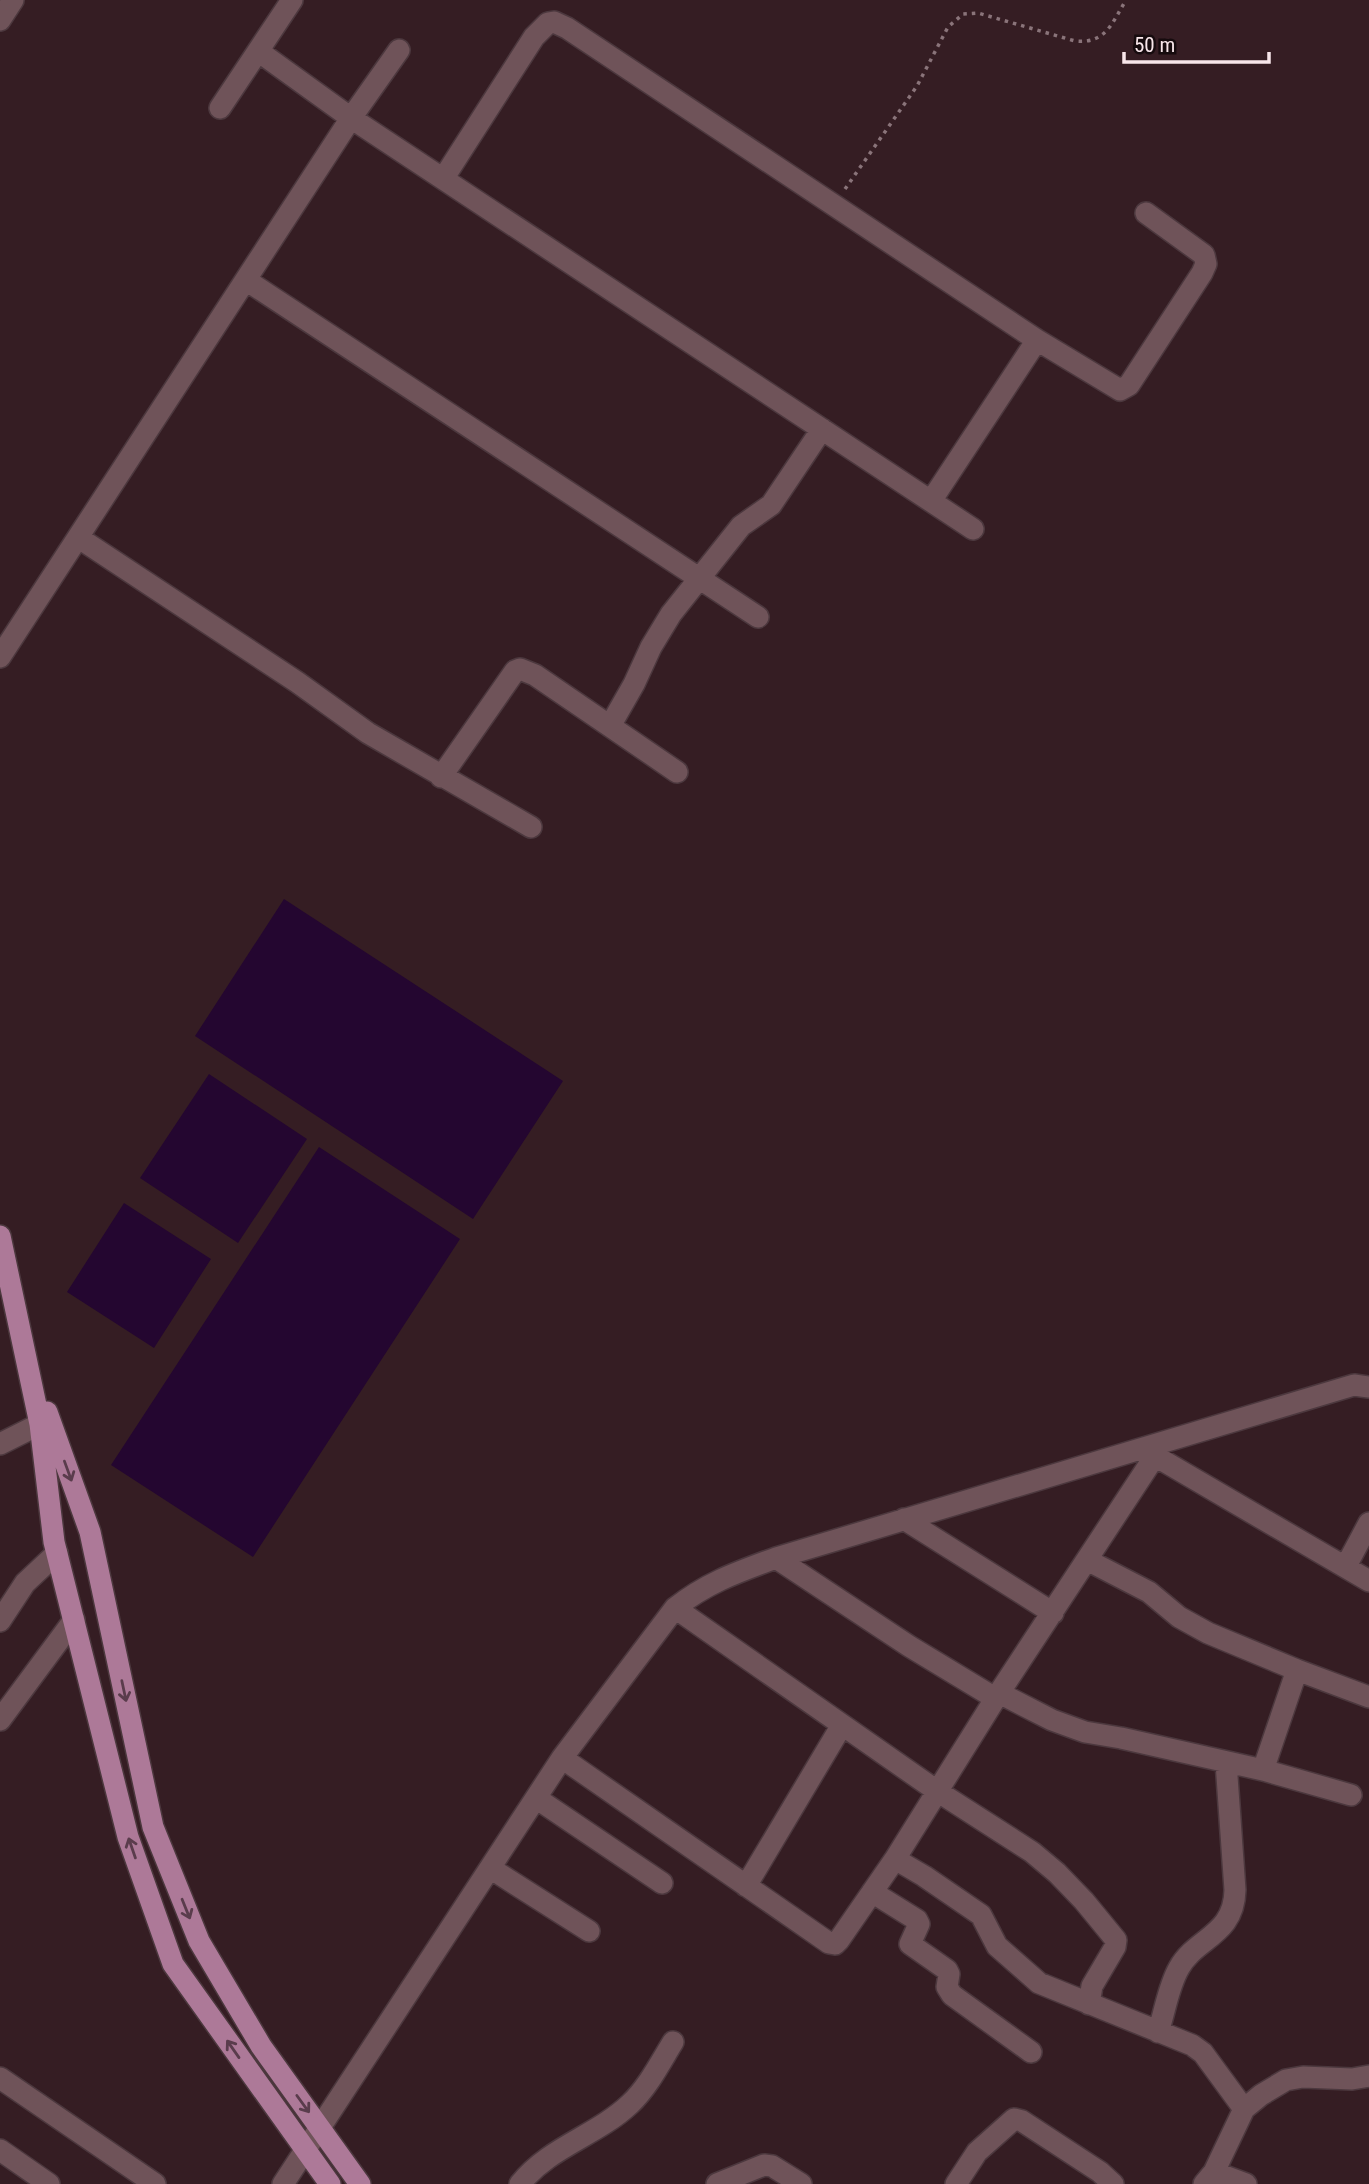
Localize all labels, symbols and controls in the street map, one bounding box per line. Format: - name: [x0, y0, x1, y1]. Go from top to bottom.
- scale bar: [1124, 21, 1269, 65]
- text: 50 m: [1134, 33, 1175, 57]
- one-way arrow: [63, 1460, 75, 1482]
- one-way arrow: [117, 1679, 131, 1702]
- one-way arrow: [125, 1837, 137, 1859]
- one-way arrow: [180, 1898, 193, 1920]
- one-way arrow: [226, 2040, 241, 2059]
- one-way arrow: [295, 2094, 310, 2113]

